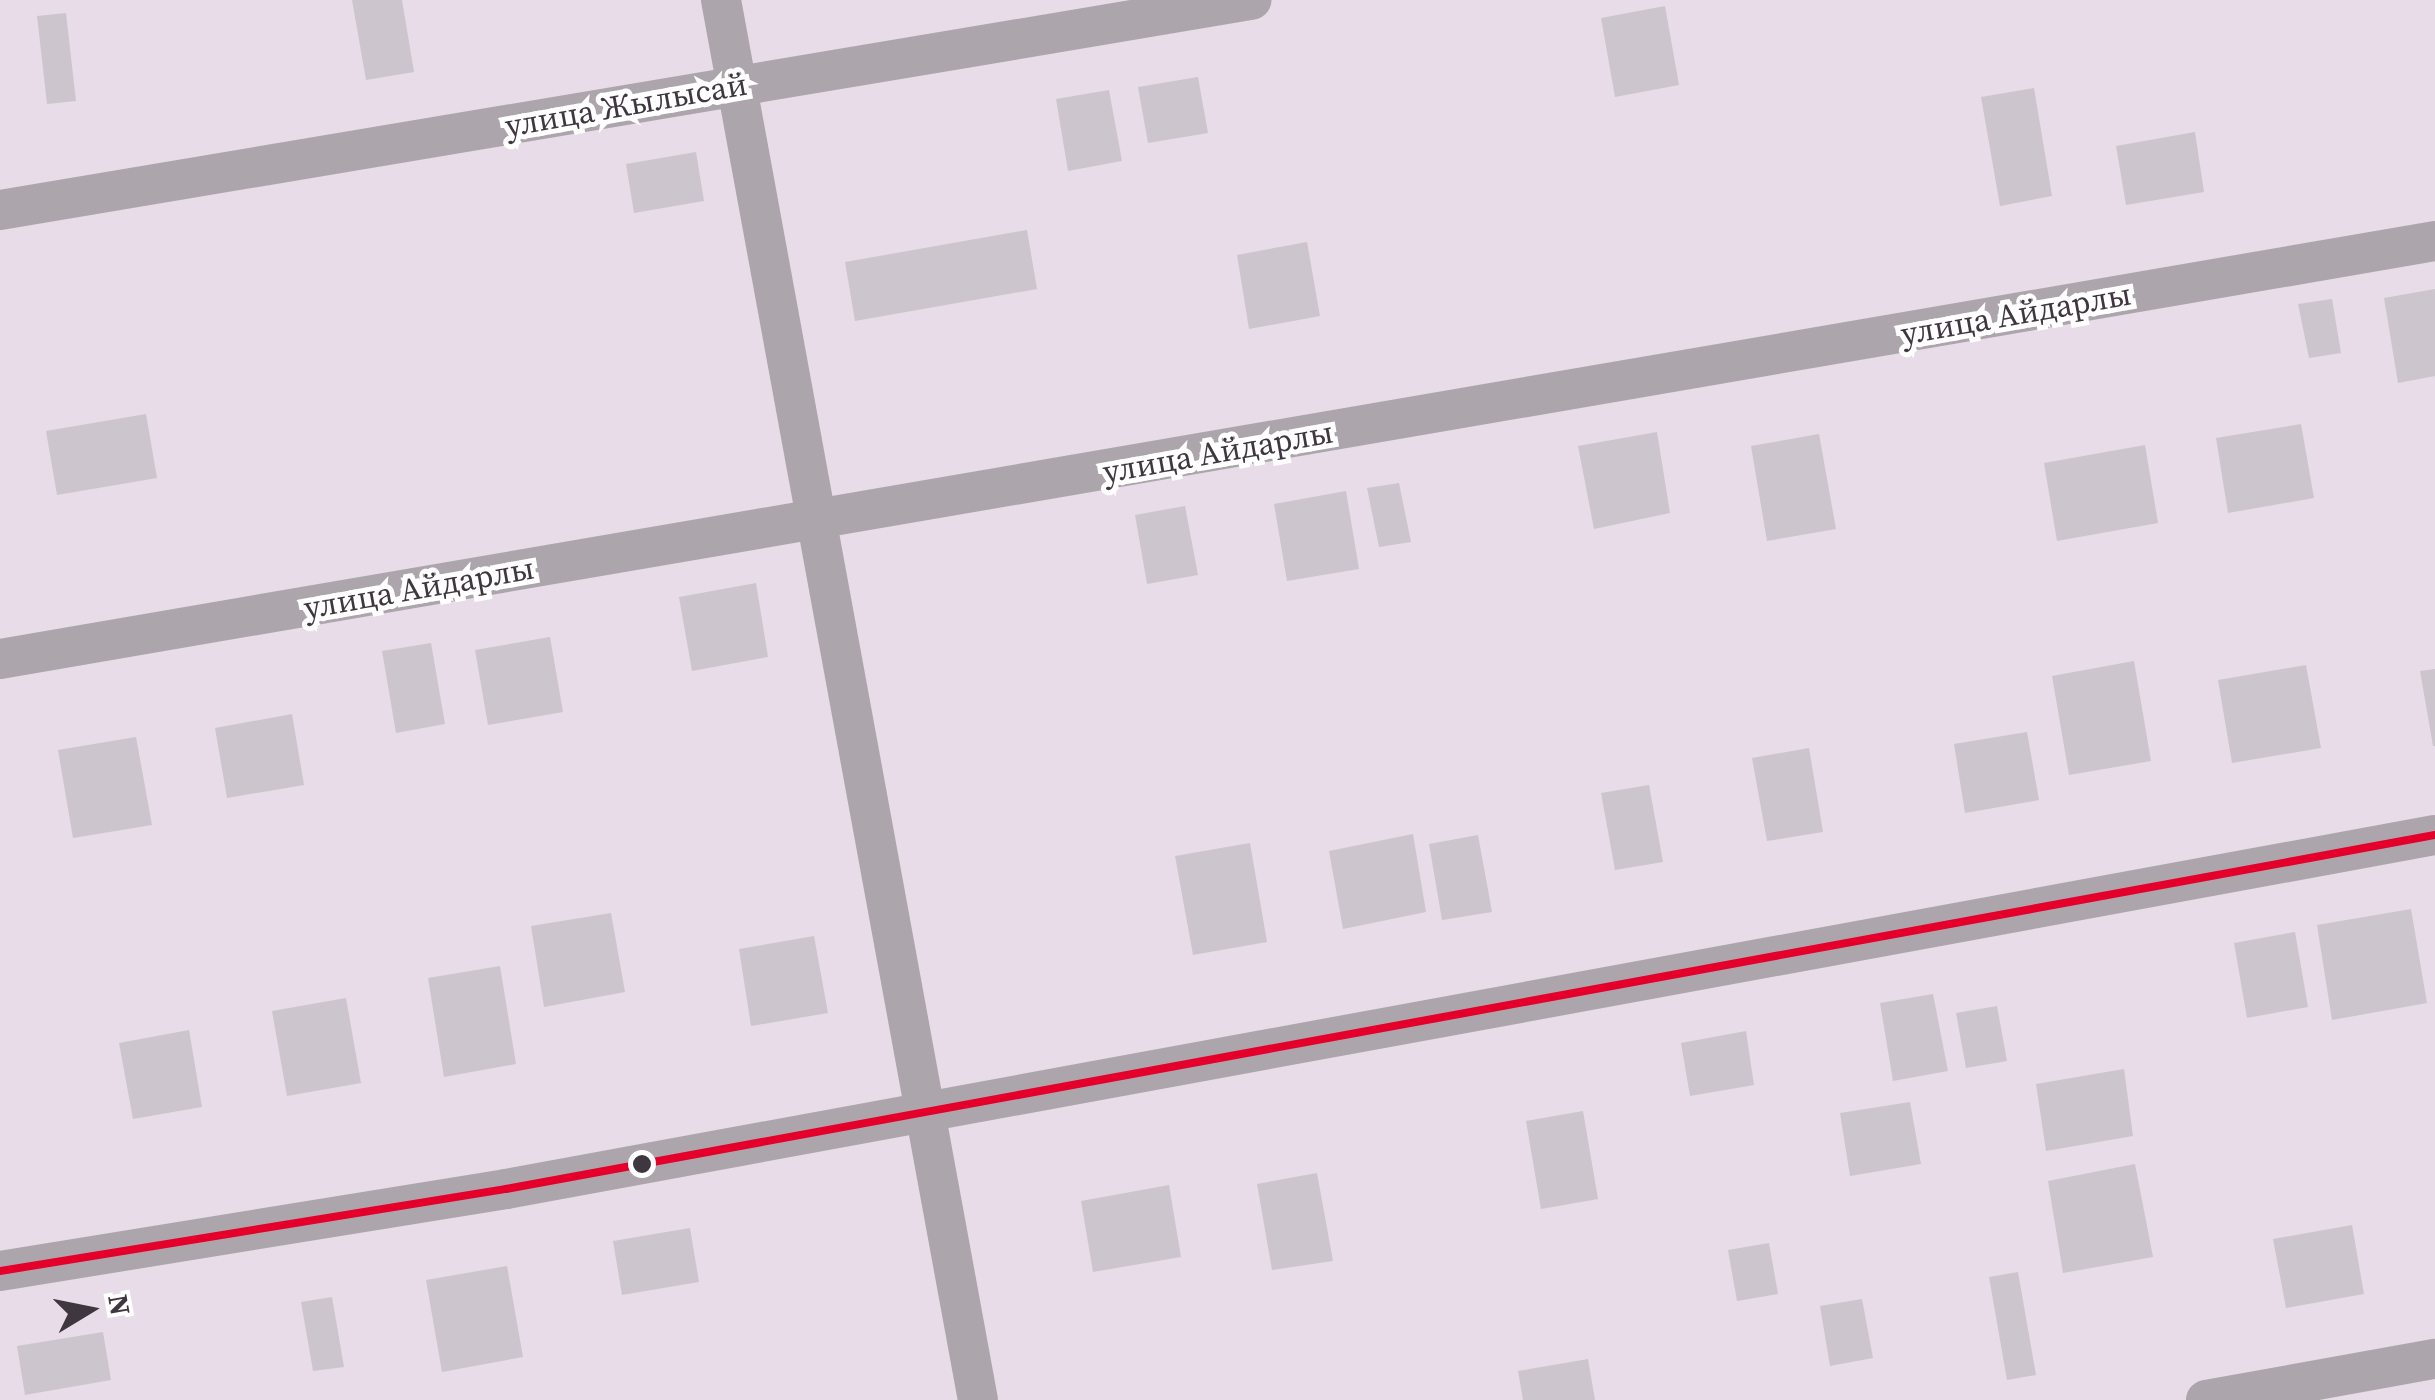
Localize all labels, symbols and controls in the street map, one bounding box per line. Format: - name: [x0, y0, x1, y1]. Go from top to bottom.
- street label: улица Жылысай: [502, 65, 750, 145]
- street label: улица Айдарлы: [1898, 275, 2134, 353]
- street label: улица Айдарлы: [1100, 413, 1336, 491]
- street label: улица Айдарлы: [301, 549, 537, 627]
- unlabelled marker: [632, 1154, 652, 1174]
- north arrow: [40, 1260, 140, 1360]
- text: N: [99, 1291, 140, 1318]

